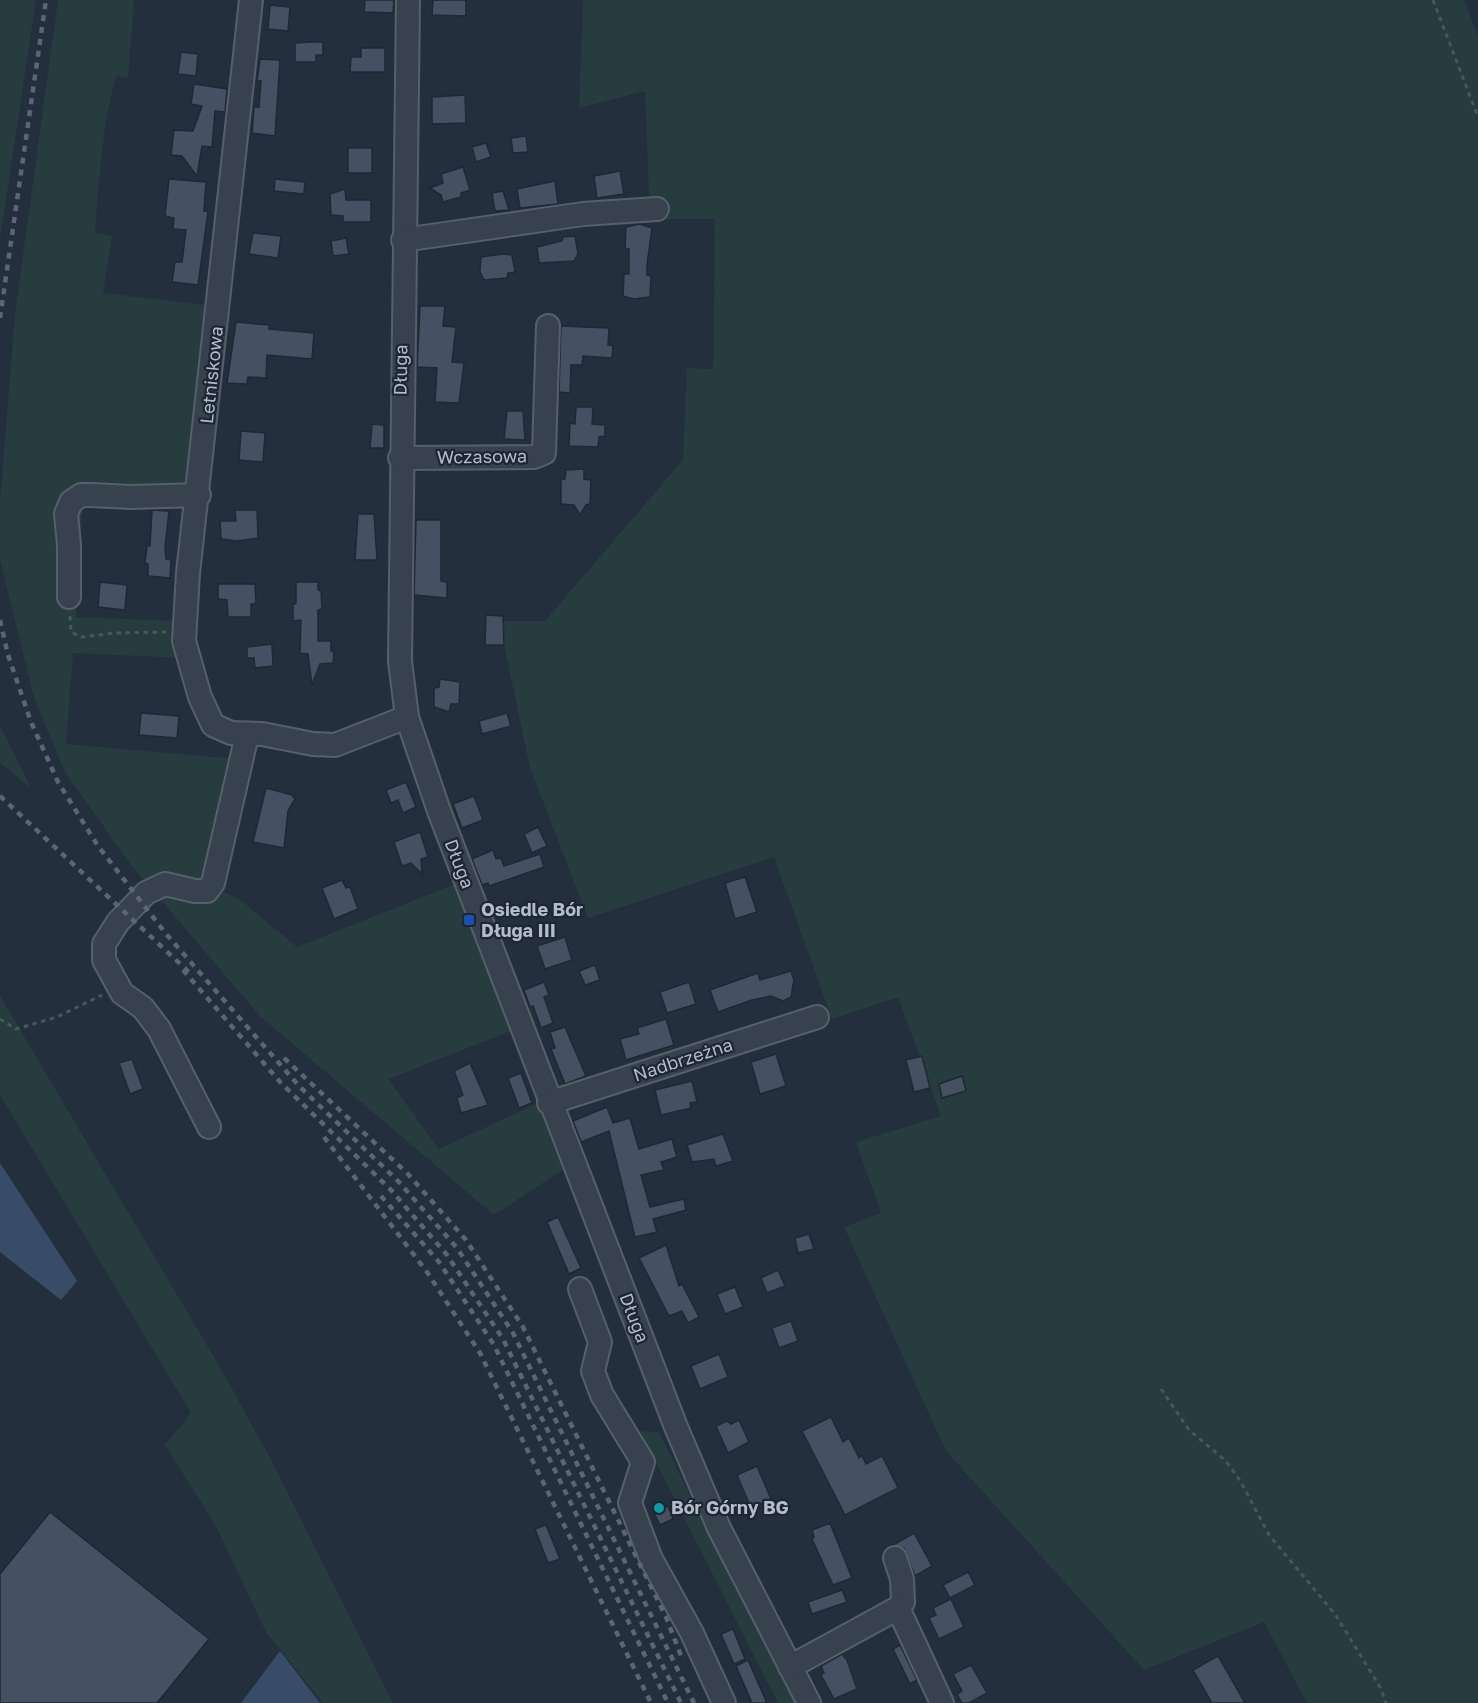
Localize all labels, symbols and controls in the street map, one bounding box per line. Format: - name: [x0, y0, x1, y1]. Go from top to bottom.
- street label: Letniskowa: [195, 325, 227, 425]
- street label: Długa: [389, 344, 411, 396]
- street label: Wczasowa: [437, 444, 527, 468]
- street label: Długa: [441, 836, 479, 891]
- place label: Osiedle Bór Długa III: [481, 898, 583, 941]
- marker: Osiedle Bór Długa III: [462, 913, 476, 927]
- street label: Nadbrzeżna: [630, 1033, 735, 1085]
- street label: Długa: [616, 1290, 654, 1345]
- place label: Bór Górny BG: [671, 1496, 789, 1518]
- marker: Bór Górny BG: [652, 1501, 666, 1515]

